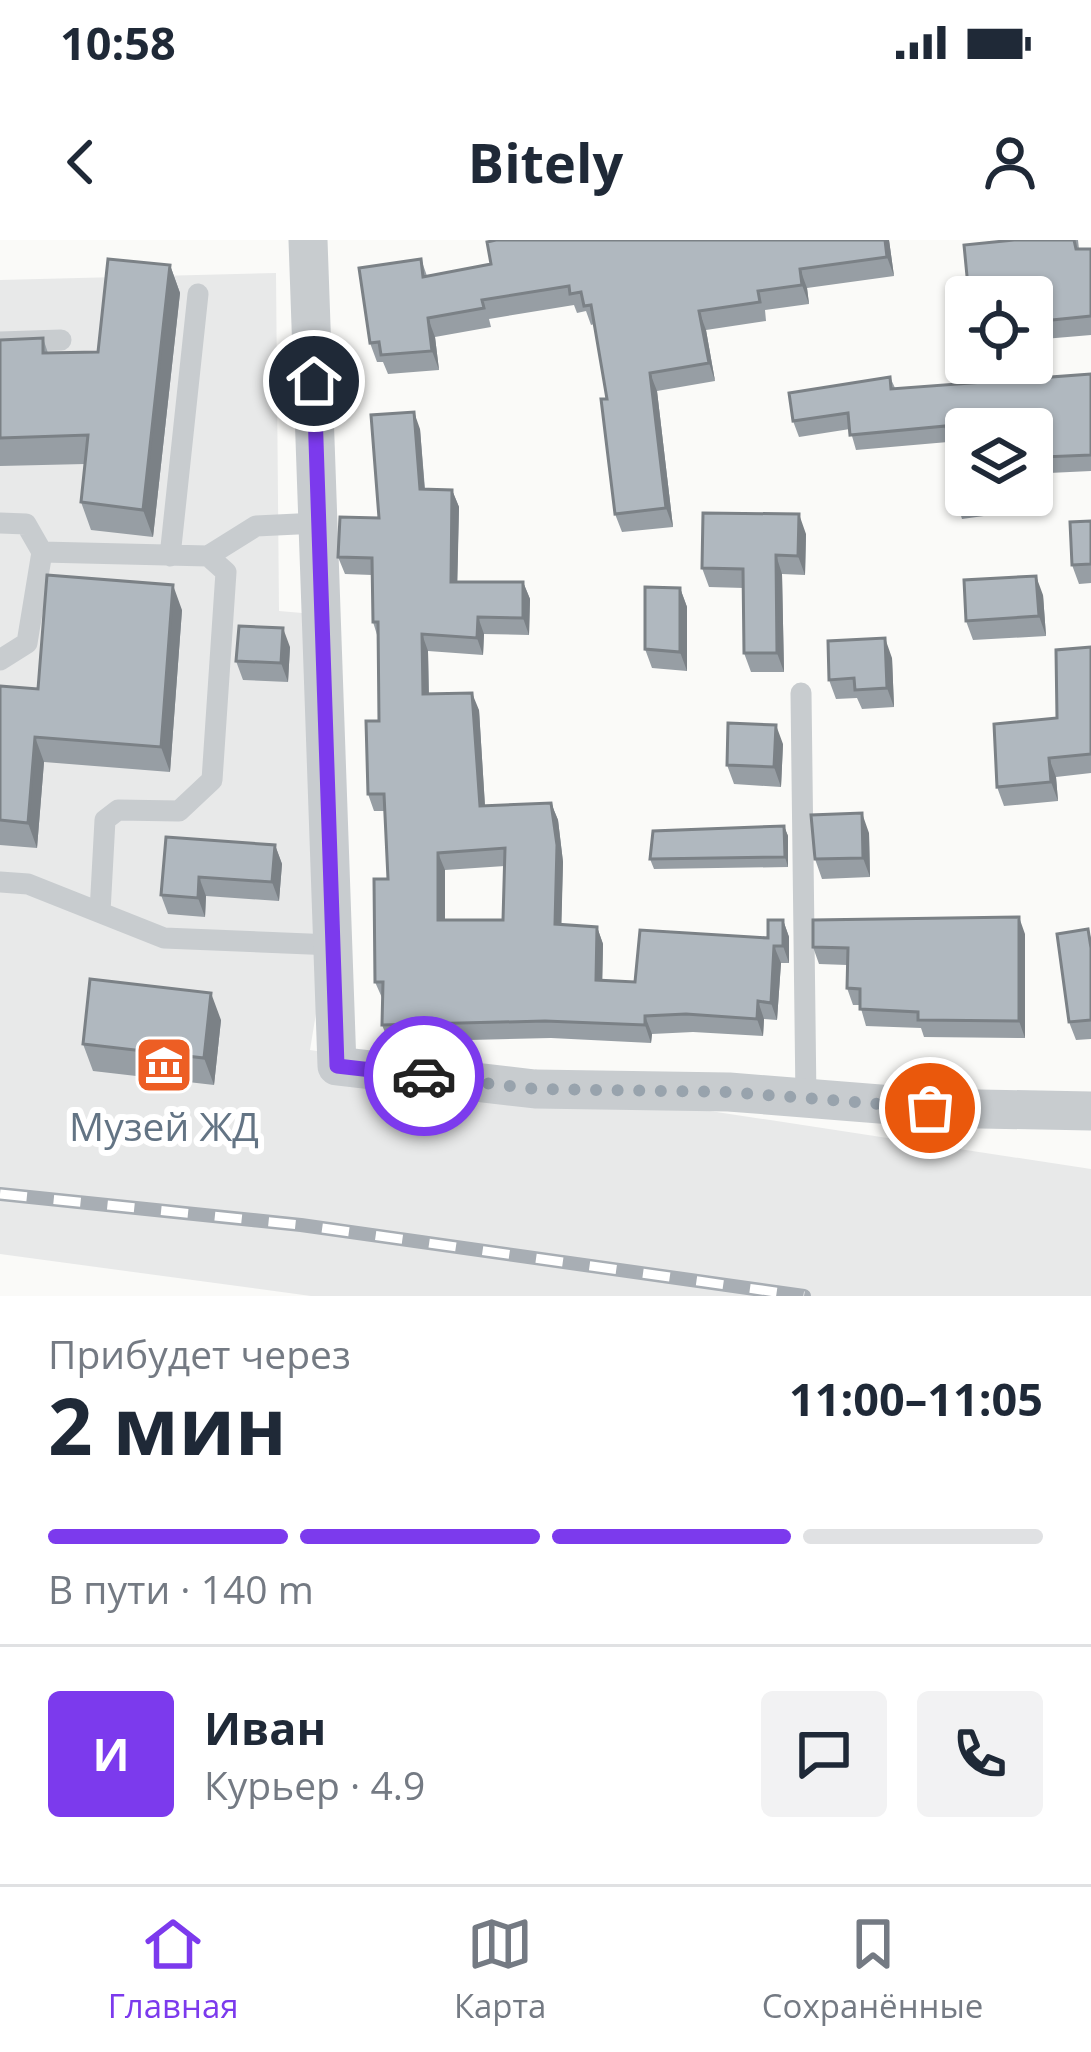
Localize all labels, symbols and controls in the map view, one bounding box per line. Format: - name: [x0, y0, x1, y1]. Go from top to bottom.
- text: 10:58: [60, 12, 176, 73]
- text: Bitely: [468, 125, 623, 199]
- icon: back: [48, 129, 114, 195]
- icon: person: [977, 129, 1043, 195]
- map controls: [945, 276, 1053, 516]
- button: locate: [945, 276, 1053, 384]
- pin: [263, 330, 365, 432]
- icon: home: [281, 348, 347, 414]
- button: layers: [945, 408, 1053, 516]
- courier: [364, 1016, 484, 1136]
- museum icon: Музей ЖД: [133, 1034, 195, 1096]
- icon: car: [391, 1043, 457, 1109]
- pin: [879, 1057, 981, 1159]
- icon: bag: [897, 1075, 963, 1141]
- place label: Музей ЖД: [69, 1099, 259, 1152]
- text: Прибудет через: [48, 1327, 351, 1380]
- text: 11:00–11:05: [789, 1368, 1043, 1429]
- text: 2 мин: [48, 1372, 287, 1478]
- text: В пути · 140 m: [48, 1562, 314, 1615]
- button: chat: [761, 1691, 887, 1817]
- button: phone: [917, 1691, 1043, 1817]
- text: Иван: [204, 1697, 326, 1758]
- text: И: [92, 1723, 130, 1784]
- text: Курьер · 4.9: [204, 1758, 425, 1811]
- tab: Главная: [108, 1911, 239, 2028]
- tab: Карта: [454, 1911, 546, 2028]
- tab: Сохранённые: [762, 1911, 983, 2028]

